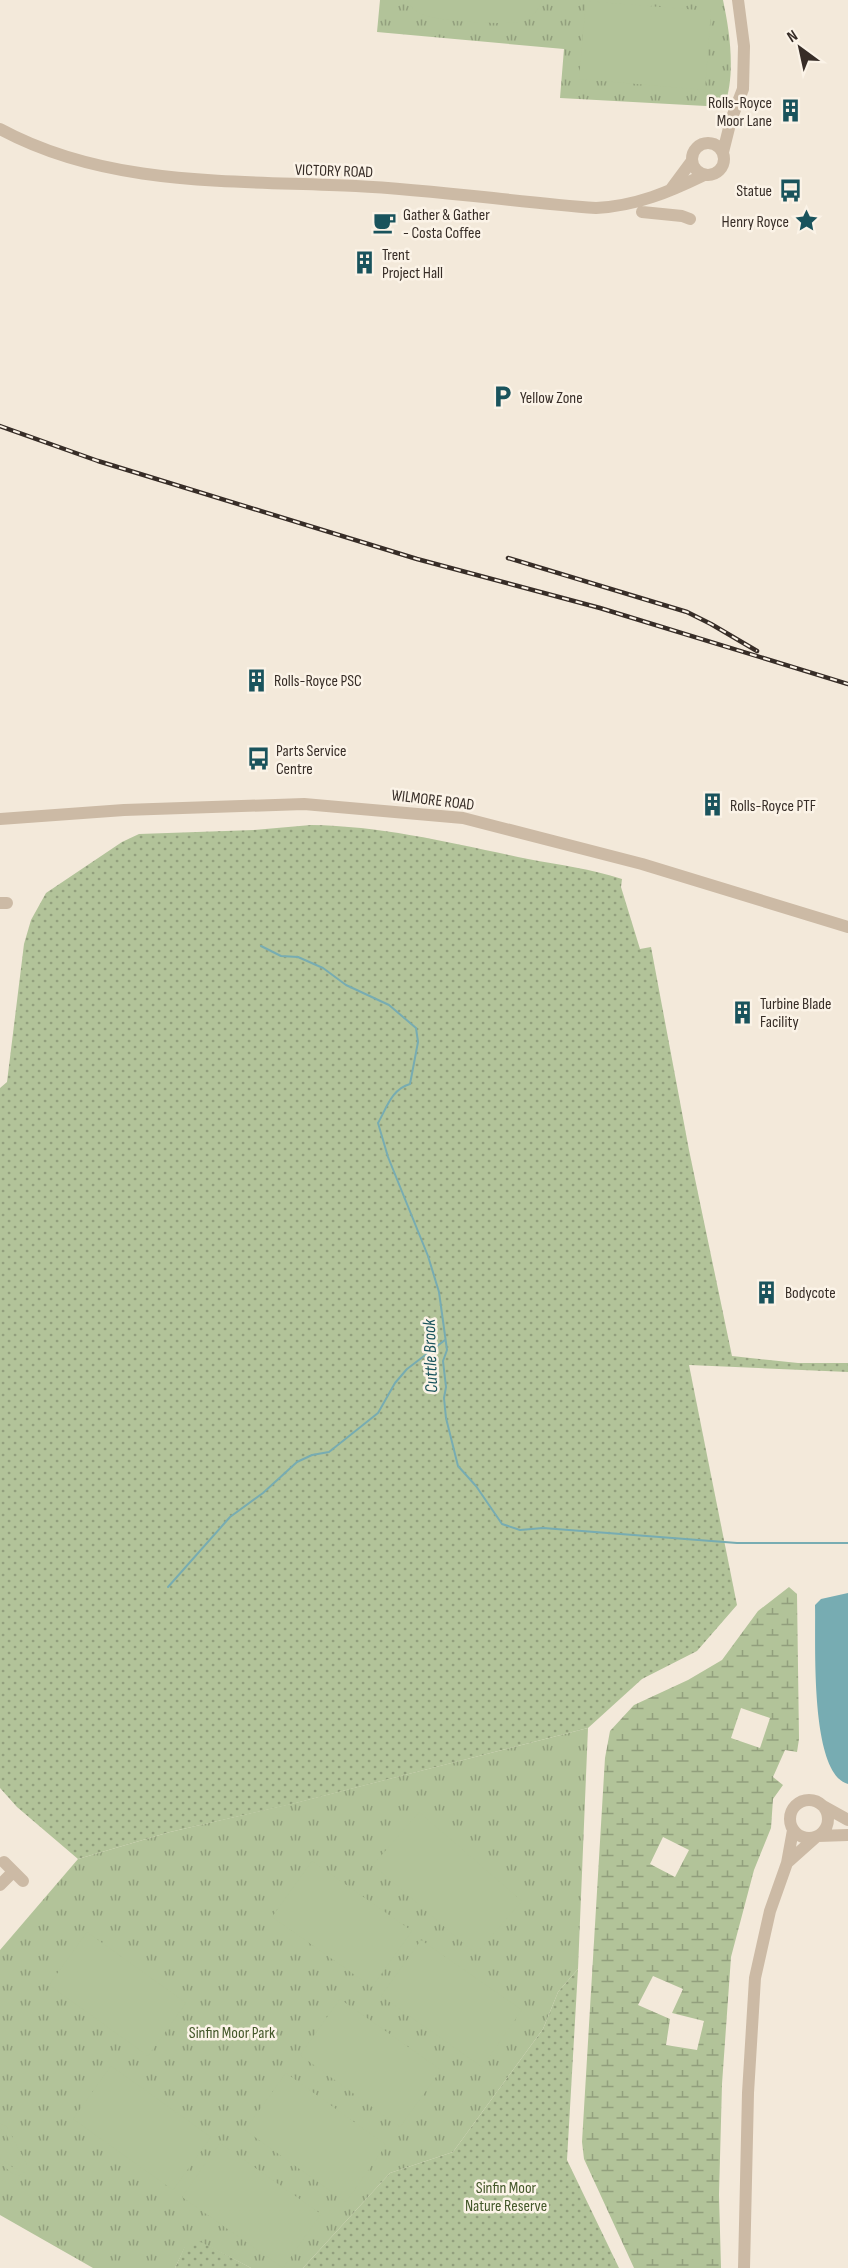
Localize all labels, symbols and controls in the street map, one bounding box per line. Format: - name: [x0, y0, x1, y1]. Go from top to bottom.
- north arrow: [770, 18, 830, 78]
- text: N: [784, 26, 801, 47]
- place label: Rolls-Royce Moor Lane: [708, 94, 772, 131]
- building icon: Rolls-Royce Moor Lane: [777, 98, 803, 124]
- street label: VICTORY ROAD: [294, 161, 374, 182]
- bus stop icon: Statue: [777, 177, 803, 203]
- place label: Statue: [736, 182, 772, 201]
- place label: Gather & Gather - Costa Coffee: [403, 206, 490, 243]
- place icon: Henry Royce: [794, 208, 820, 234]
- cafe icon: Gather & Gather - Costa Coffee: [372, 210, 398, 236]
- place label: Henry Royce: [722, 213, 789, 232]
- place label: Trent Project Hall: [382, 246, 443, 283]
- building icon: Trent Project Hall: [351, 250, 377, 276]
- parking icon: Yellow Zone: [489, 384, 515, 410]
- place label: Yellow Zone: [520, 389, 583, 408]
- building icon: Rolls-Royce PSC: [243, 667, 269, 693]
- place label: Rolls-Royce PSC: [274, 672, 362, 691]
- place label: Parts Service Centre: [276, 742, 346, 779]
- bus stop icon: Parts Service Centre: [245, 746, 271, 772]
- street label: WILMORE ROAD: [390, 786, 475, 815]
- building icon: Rolls-Royce PTF: [699, 792, 725, 818]
- place label: Rolls-Royce PTF: [730, 797, 816, 816]
- place label: Turbine Blade Facility: [760, 995, 831, 1032]
- building icon: Turbine Blade Facility: [729, 999, 755, 1025]
- building icon: Bodycote: [754, 1279, 780, 1305]
- place label: Bodycote: [785, 1284, 836, 1303]
- water label: Cuttle Brook: [419, 1318, 442, 1393]
- park label: Sinfin Moor Park: [189, 2024, 275, 2043]
- park label: Sinfin Moor Nature Reserve: [465, 2179, 547, 2216]

